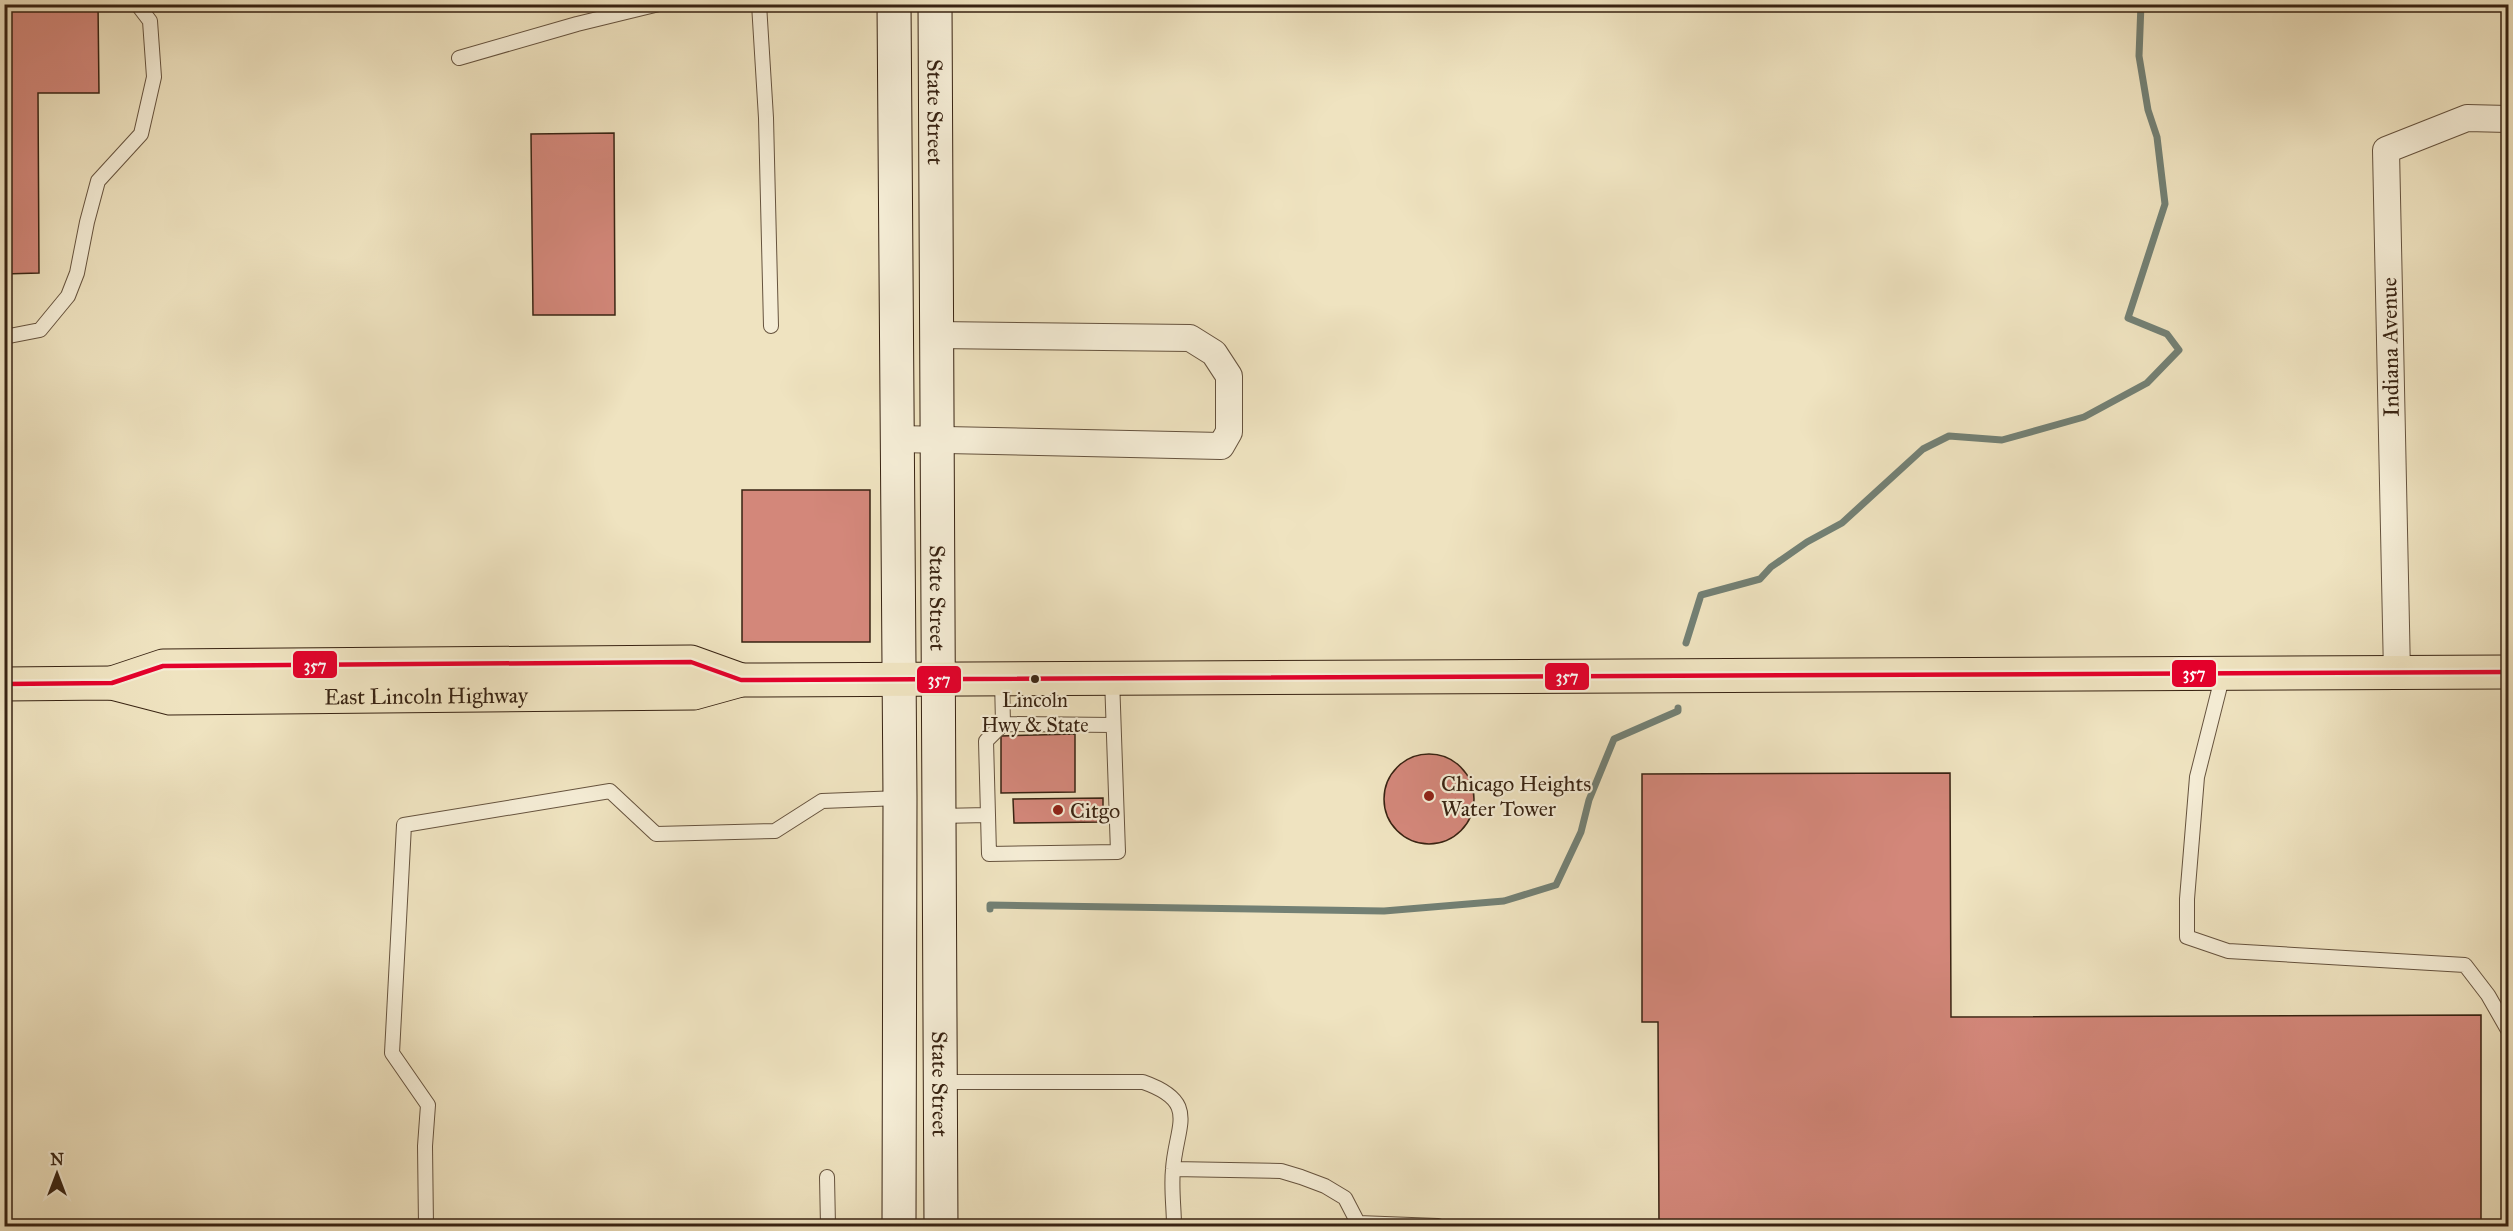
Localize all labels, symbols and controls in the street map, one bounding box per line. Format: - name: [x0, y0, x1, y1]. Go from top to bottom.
- street label: State Street: [922, 59, 949, 165]
- street label: Indiana Avenue: [2375, 277, 2405, 417]
- street label: State Street: [924, 545, 952, 651]
- line badge: 357: [292, 650, 338, 679]
- text: 357: [304, 656, 327, 676]
- line badge: 357: [2171, 659, 2217, 688]
- line badge: 357: [1544, 662, 1590, 691]
- text: 357: [2183, 664, 2206, 684]
- line badge: 357: [916, 665, 962, 694]
- text: 357: [1556, 667, 1579, 687]
- text: 357: [928, 670, 951, 690]
- marker: Lincoln Hwy & State: [1029, 673, 1041, 685]
- street label: East Lincoln Highway: [324, 681, 529, 710]
- place label: Lincoln Hwy & State: [981, 688, 1089, 737]
- place label: Chicago Heights Water Tower: [1441, 770, 1591, 822]
- marker: Chicago Heights Water Tower: [1422, 789, 1436, 803]
- place label: Citgo: [1070, 797, 1120, 824]
- marker: Citgo: [1051, 803, 1065, 817]
- street label: State Street: [927, 1031, 954, 1137]
- north arrow: [27, 1144, 87, 1204]
- text: N: [50, 1150, 64, 1169]

